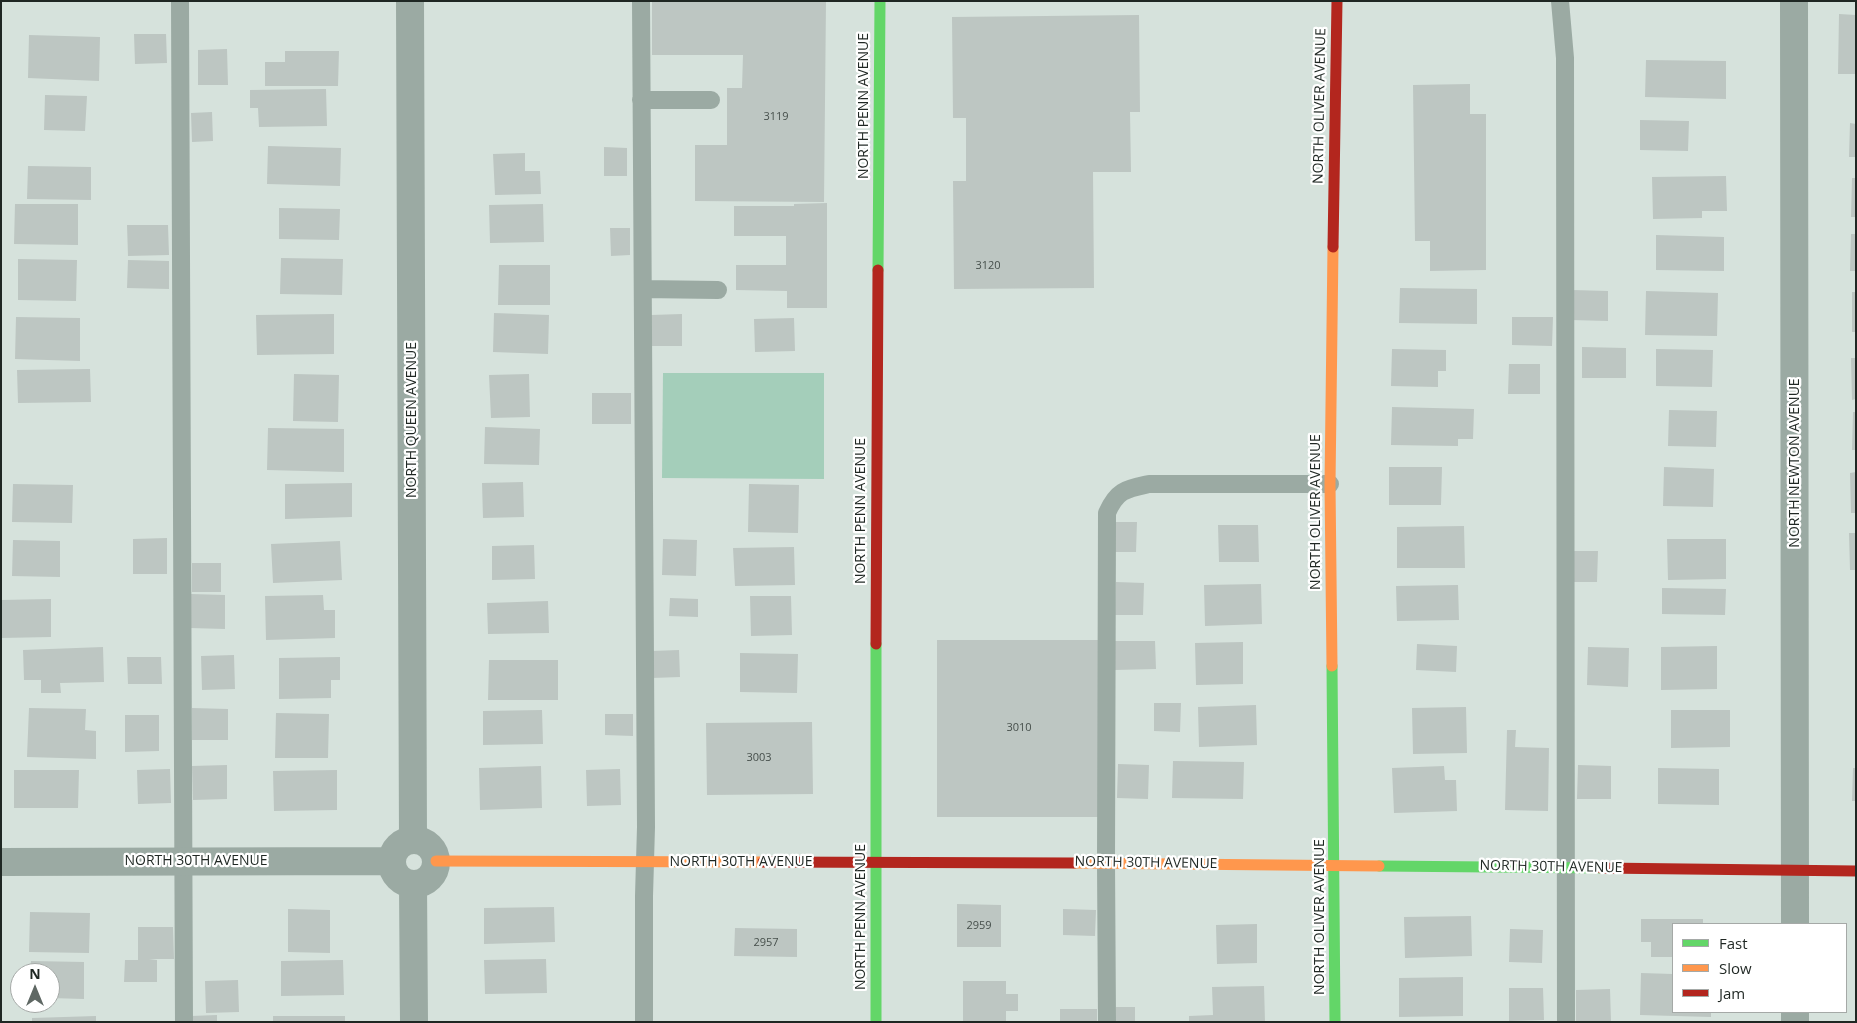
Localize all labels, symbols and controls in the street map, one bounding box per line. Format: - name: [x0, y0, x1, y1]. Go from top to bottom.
- street label: NORTH OLIVER AVENUE: [1310, 28, 1330, 184]
- street label: NORTH PENN AVENUE: [856, 33, 872, 179]
- house number: 3119: [763, 110, 789, 124]
- house number: 3120: [975, 259, 1001, 273]
- street label: NORTH QUEEN AVENUE: [404, 342, 420, 498]
- street label: NORTH NEWTON AVENUE: [1787, 378, 1803, 548]
- street label: NORTH OLIVER AVENUE: [1308, 434, 1324, 590]
- street label: NORTH PENN AVENUE: [853, 438, 869, 584]
- house number: 3010: [1006, 721, 1032, 735]
- house number: 3003: [746, 751, 772, 765]
- street label: NORTH OLIVER AVENUE: [1312, 839, 1328, 995]
- street label: NORTH PENN AVENUE: [853, 844, 869, 990]
- street label: NORTH 30TH AVENUE: [125, 853, 267, 869]
- street label: NORTH 30TH AVENUE: [1074, 853, 1218, 873]
- street label: NORTH 30TH AVENUE: [670, 854, 812, 870]
- street label: NORTH 30TH AVENUE: [1479, 857, 1623, 877]
- house number: 2959: [966, 919, 992, 933]
- legend: [1672, 923, 1847, 1013]
- text: Fast: [1719, 933, 1748, 953]
- house number: 2957: [753, 936, 779, 950]
- text: Slow: [1719, 958, 1752, 978]
- north arrow: [10, 963, 60, 1013]
- text: N: [29, 964, 41, 983]
- text: Jam: [1719, 983, 1745, 1003]

